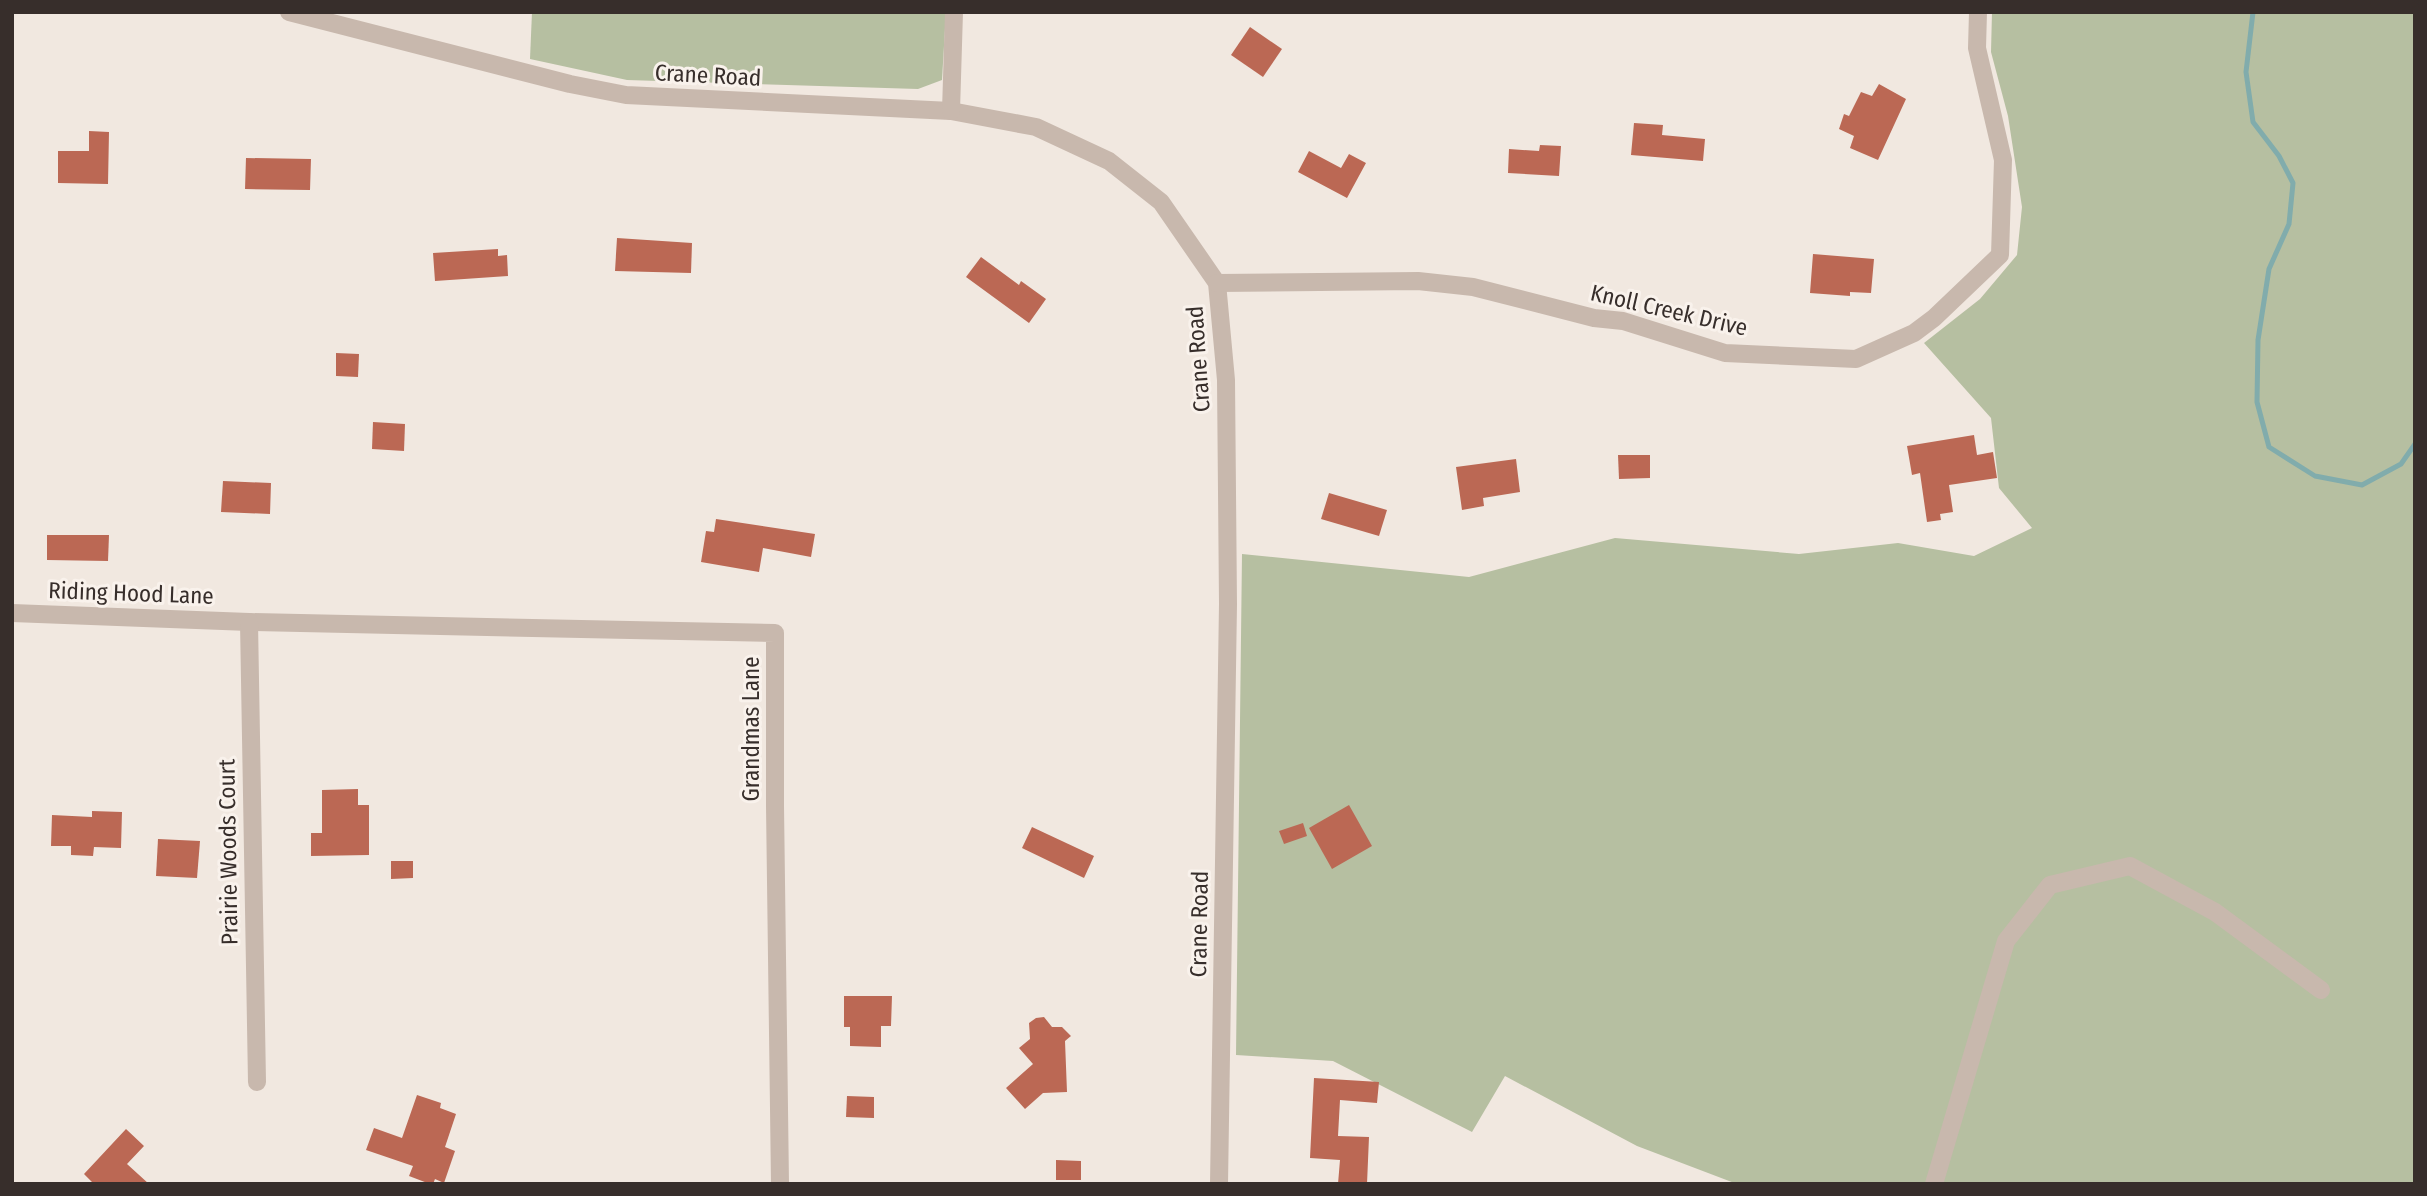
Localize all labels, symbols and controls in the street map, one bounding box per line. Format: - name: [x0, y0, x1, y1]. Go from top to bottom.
- street label: Crane Road: [654, 58, 762, 92]
- street label: Knoll Creek Drive: [1588, 278, 1750, 342]
- street label: Crane Road: [1180, 305, 1216, 413]
- street label: Riding Hood Lane: [48, 576, 214, 610]
- street label: Grandmas Lane: [737, 656, 765, 802]
- street label: Prairie Woods Court: [212, 758, 244, 945]
- street label: Crane Road: [1184, 871, 1214, 977]

